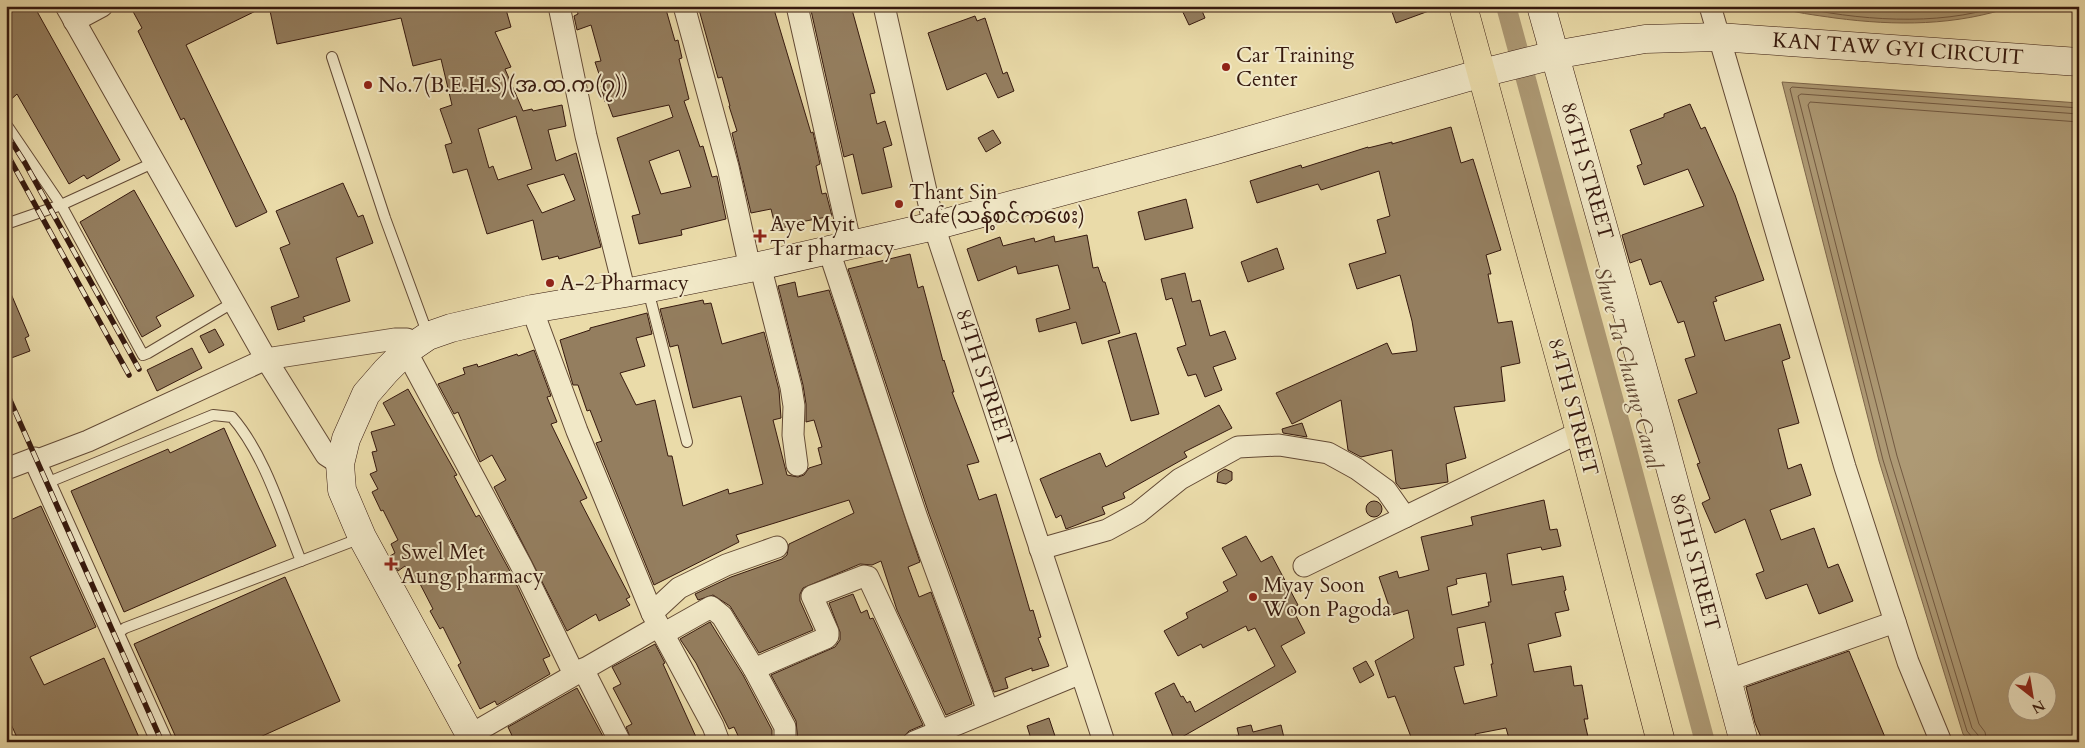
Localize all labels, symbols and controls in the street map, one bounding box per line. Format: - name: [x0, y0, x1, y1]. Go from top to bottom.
- street label: KAN TAW GYI CIRCUIT: [1771, 26, 2025, 72]
- place label: Car Training Center: [1236, 41, 1354, 94]
- marker: Car Training Center: [1220, 61, 1232, 73]
- place label: No.7(B.E.H.S)(အ.ထ.က(၇)): [378, 71, 629, 102]
- marker: No.7(B.E.H.S)(အ.ထ.က(၇)): [362, 79, 374, 91]
- street label: 86TH STREET: [1554, 99, 1620, 243]
- place label: Thant Sin Cafe(သန့်စင်ကဖေး): [909, 178, 1085, 233]
- marker: Thant Sin Cafe(သန့်စင်ကဖေး): [893, 198, 905, 210]
- place label: Aye Myit Tar pharmacy: [770, 210, 895, 263]
- marker: Aye Myit Tar pharmacy: [754, 230, 766, 242]
- water label: Shwe Ta Chaung Canal: [1587, 264, 1670, 473]
- place label: A-2 Pharmacy: [560, 269, 689, 298]
- marker: A-2 Pharmacy: [544, 277, 556, 289]
- street label: 84TH STREET: [948, 305, 1020, 449]
- street label: 84TH STREET: [1541, 335, 1605, 479]
- street label: 86TH STREET: [1663, 490, 1727, 634]
- place label: Swel Met Aung pharmacy: [401, 538, 544, 591]
- marker: Swel Met Aung pharmacy: [385, 558, 397, 570]
- place label: Myay Soon Woon Pagoda: [1262, 571, 1391, 624]
- marker: Myay Soon Woon Pagoda: [1247, 591, 1259, 603]
- north arrow: [2008, 670, 2058, 720]
- text: N: [2028, 695, 2049, 718]

